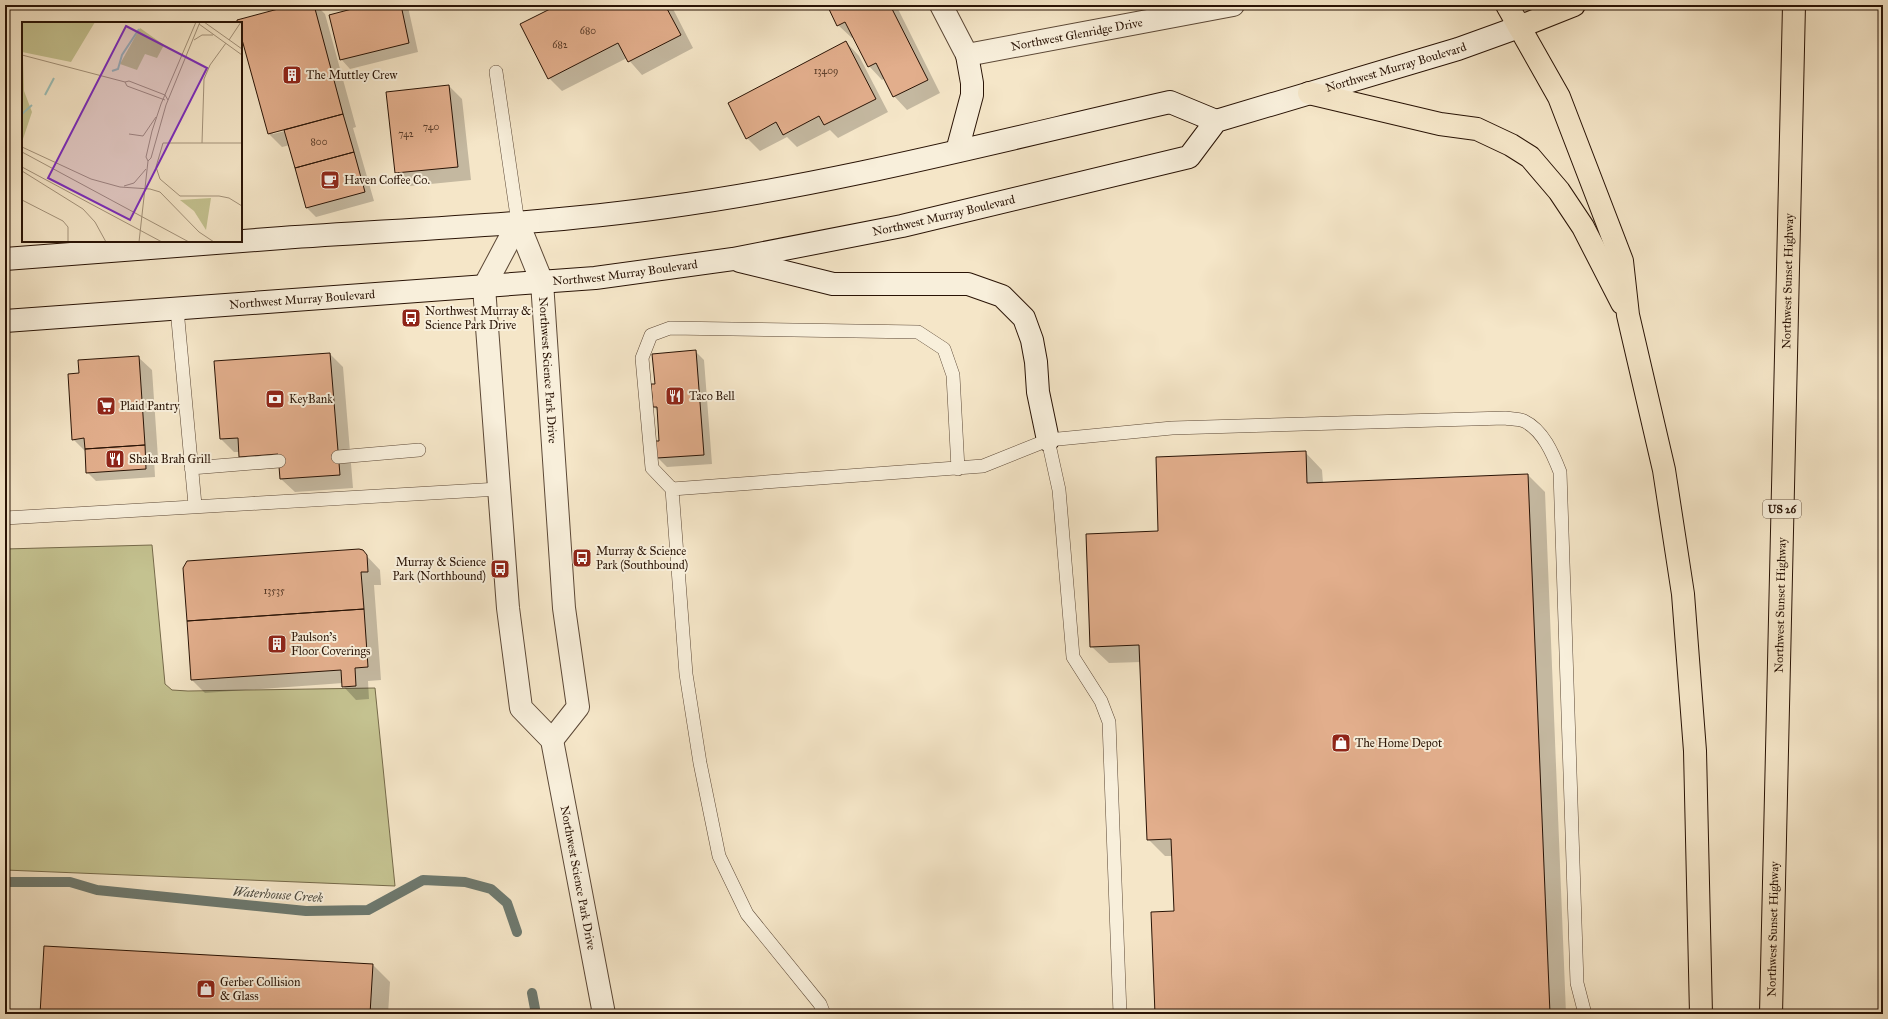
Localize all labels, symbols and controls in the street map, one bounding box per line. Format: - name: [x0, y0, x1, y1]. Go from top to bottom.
- street label: Northwest Glenridge Drive: [1010, 15, 1144, 54]
- inset map: [22, 22, 242, 242]
- house number: 680: [580, 25, 596, 37]
- house number: 682: [552, 39, 568, 51]
- street label: Northwest Murray Boulevard: [1324, 40, 1468, 95]
- building icon: The Muttley Crew: [281, 64, 303, 86]
- house number: 13409: [814, 65, 838, 77]
- place label: The Muttley Crew: [306, 68, 398, 82]
- house number: 740: [423, 121, 439, 133]
- house number: 742: [398, 128, 414, 140]
- house number: 800: [311, 136, 328, 148]
- cafe icon: Haven Coffee Co.: [319, 169, 341, 191]
- place label: Haven Coffee Co.: [344, 173, 430, 187]
- street label: Northwest Murray Boulevard: [871, 192, 1016, 239]
- street label: Northwest Sunset Highway: [1779, 213, 1797, 349]
- street label: Northwest Murray Boulevard: [552, 257, 698, 288]
- street label: Northwest Murray Boulevard: [229, 287, 376, 312]
- street label: Northwest Science Park Drive: [536, 296, 560, 444]
- place label: Northwest Murray & Science Park Drive: [425, 304, 531, 332]
- bus stop icon: Northwest Murray & Science Park Drive: [400, 307, 422, 329]
- restaurant icon: Taco Bell: [664, 385, 686, 407]
- bank icon: KeyBank: [264, 388, 286, 410]
- place label: Taco Bell: [689, 389, 736, 403]
- place label: KeyBank: [289, 392, 333, 406]
- supermarket icon: Plaid Pantry: [95, 395, 117, 417]
- place label: Plaid Pantry: [120, 399, 180, 413]
- restaurant icon: Shaka Brah Grill: [104, 448, 126, 470]
- place label: Shaka Brah Grill: [129, 452, 211, 466]
- road number: US 26: [1763, 500, 1801, 518]
- street label: Northwest Sunset Highway: [1772, 537, 1789, 673]
- place label: Murray & Science Park (Southbound): [596, 544, 688, 572]
- bus stop icon: Murray & Science Park (Southbound): [571, 547, 593, 569]
- place label: Murray & Science Park (Northbound): [393, 555, 486, 583]
- bus stop icon: Murray & Science Park (Northbound): [489, 558, 511, 580]
- house number: 13535: [263, 585, 285, 597]
- place label: Paulson's Floor Coverings: [291, 630, 370, 659]
- building icon: Paulson's Floor Coverings: [266, 633, 288, 655]
- shop icon: The Home Depot: [1330, 732, 1352, 754]
- place label: The Home Depot: [1355, 736, 1443, 750]
- street label: Northwest Science Park Drive: [558, 804, 599, 951]
- street label: Northwest Sunset Highway: [1764, 861, 1782, 997]
- water label: Waterhouse Creek: [232, 884, 324, 906]
- place label: Gerber Collision & Glass: [220, 975, 301, 1003]
- shop icon: Gerber Collision & Glass: [195, 978, 217, 1000]

